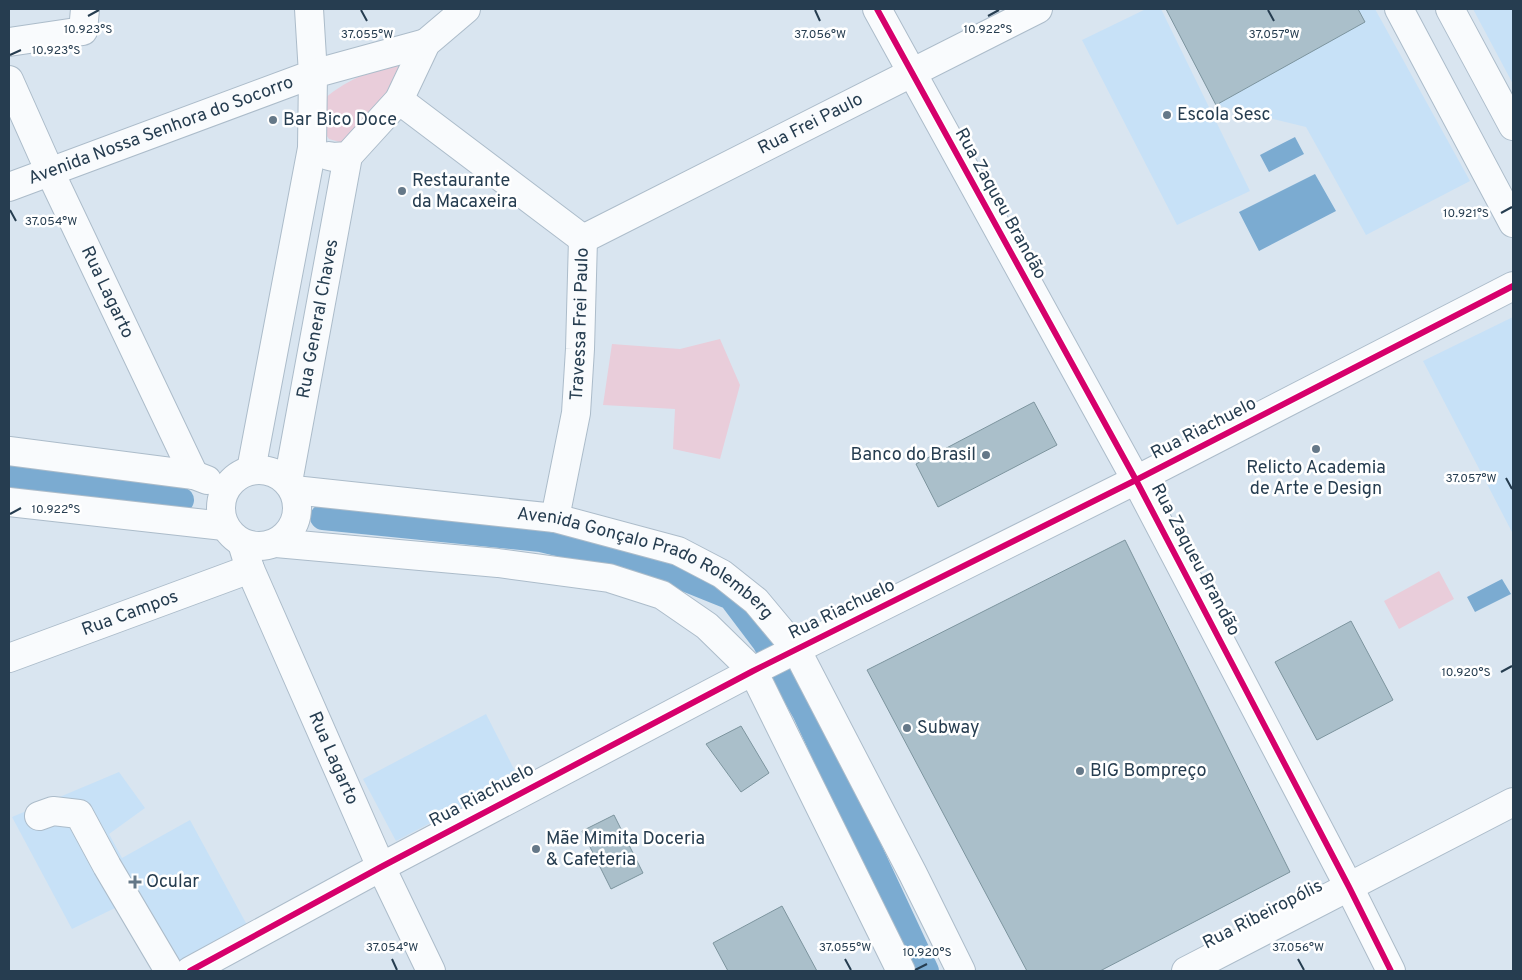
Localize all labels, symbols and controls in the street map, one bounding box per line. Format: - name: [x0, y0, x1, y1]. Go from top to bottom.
- text: 10.923°S: [64, 22, 112, 38]
- text: 10.922°S: [964, 22, 1012, 38]
- text: 37.055°W: [341, 27, 393, 43]
- text: 37.056°W: [794, 27, 846, 43]
- text: 37.057°W: [1248, 27, 1300, 43]
- text: 10.923°S: [32, 43, 80, 59]
- street label: Avenida Nossa Senhora do Socorro: [25, 71, 297, 190]
- street label: Rua Frei Paulo: [754, 88, 867, 160]
- place label: Escola Sesc: [1177, 104, 1271, 127]
- place label: Bar Bico Doce: [283, 109, 397, 132]
- marker: Escola Sesc: [1161, 109, 1173, 121]
- marker: Bar Bico Doce: [267, 114, 279, 126]
- street label: Rua Zaqueu Brandão: [949, 124, 1051, 284]
- place label: Restaurante da Macaxeira: [412, 170, 517, 214]
- marker: Restaurante da Macaxeira: [396, 185, 408, 197]
- text: 10.921°S: [1443, 206, 1489, 222]
- text: 37.054°W: [25, 214, 77, 230]
- street label: Rua General Chaves: [292, 237, 344, 400]
- street label: Rua Lagarto: [75, 243, 139, 342]
- street label: Travessa Frei Paulo: [565, 247, 594, 401]
- street label: Rua Riachuelo: [1147, 393, 1261, 465]
- marker: Relicto Academia de Arte e Design: [1310, 443, 1322, 455]
- place label: Banco do Brasil: [850, 444, 976, 467]
- marker: Banco do Brasil: [980, 449, 992, 461]
- place label: Relicto Academia de Arte e Design: [1246, 457, 1386, 501]
- text: 37.057°W: [1445, 471, 1497, 487]
- street label: Rua Zaqueu Brandão: [1145, 480, 1245, 640]
- text: 10.922°S: [32, 502, 80, 518]
- street label: Avenida Gonçalo Prado Rolemberg: [516, 502, 778, 624]
- street label: Rua Riachuelo: [785, 574, 899, 646]
- street label: Rua Campos: [79, 585, 182, 642]
- text: 10.920°S: [1441, 665, 1491, 681]
- street label: Rua Lagarto: [303, 708, 364, 808]
- place label: Subway: [917, 717, 980, 740]
- marker: Subway: [901, 722, 913, 734]
- street label: Rua Riachuelo: [426, 759, 538, 833]
- place label: BIG Bompreço: [1090, 760, 1207, 783]
- marker: BIG Bompreço: [1074, 765, 1086, 777]
- place label: Mãe Mimita Doceria & Cafeteria: [546, 828, 705, 872]
- marker: Mãe Mimita Doceria & Cafeteria: [530, 843, 542, 855]
- place label: Ocular: [146, 871, 199, 894]
- marker: Ocular: [128, 875, 142, 889]
- street label: Rua Ribeiropólis: [1199, 875, 1327, 955]
- text: 37.054°W: [366, 940, 418, 956]
- text: 37.055°W: [819, 940, 871, 956]
- text: 37.056°W: [1272, 940, 1324, 956]
- text: 10.920°S: [902, 945, 952, 961]

